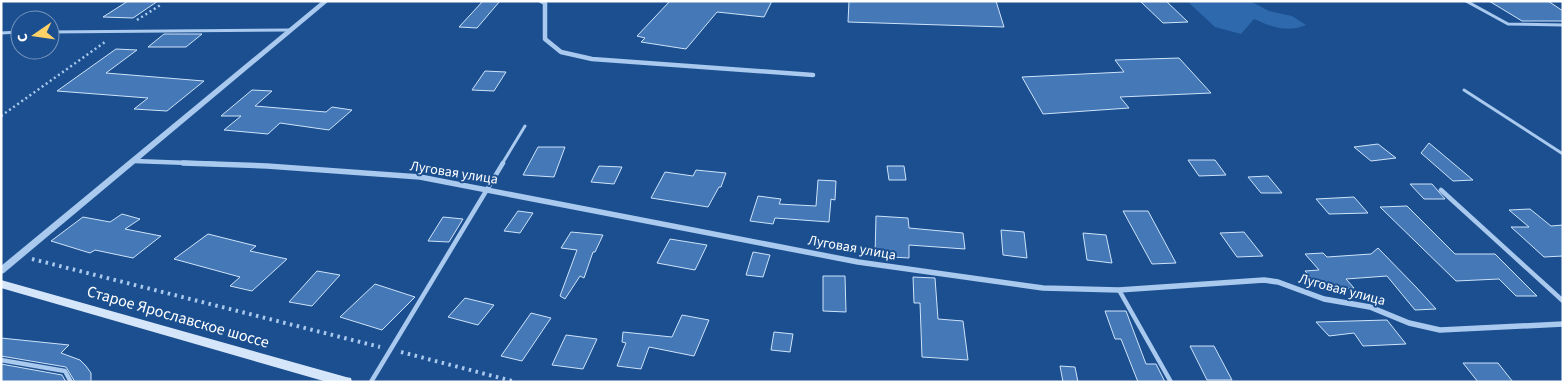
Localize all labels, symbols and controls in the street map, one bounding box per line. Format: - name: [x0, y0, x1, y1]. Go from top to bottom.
- north arrow: [10, 10, 60, 60]
- text: С: [13, 31, 34, 44]
- street label: Луговая улица: [408, 156, 500, 190]
- street label: Луговая улица: [806, 230, 898, 266]
- street label: Луговая улица: [1296, 269, 1388, 311]
- street label: Старое Ярославское шоссе: [84, 280, 272, 354]

